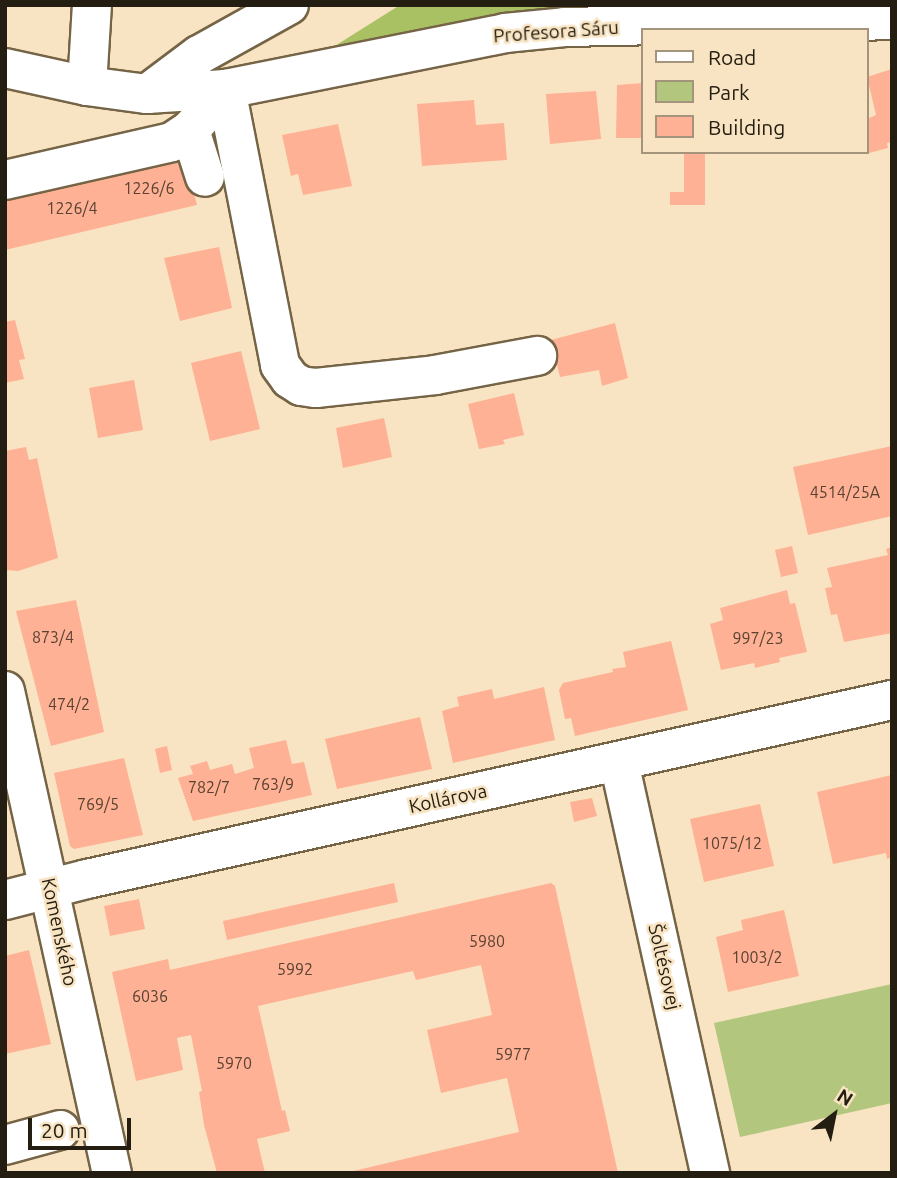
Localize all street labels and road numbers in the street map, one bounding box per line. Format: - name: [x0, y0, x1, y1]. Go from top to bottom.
- street label: Profesora Sáru: [492, 16, 620, 48]
- street label: Kollárova: [407, 780, 489, 818]
- street label: Komenského: [36, 876, 82, 988]
- street label: Šoltésovej: [643, 922, 685, 1012]

